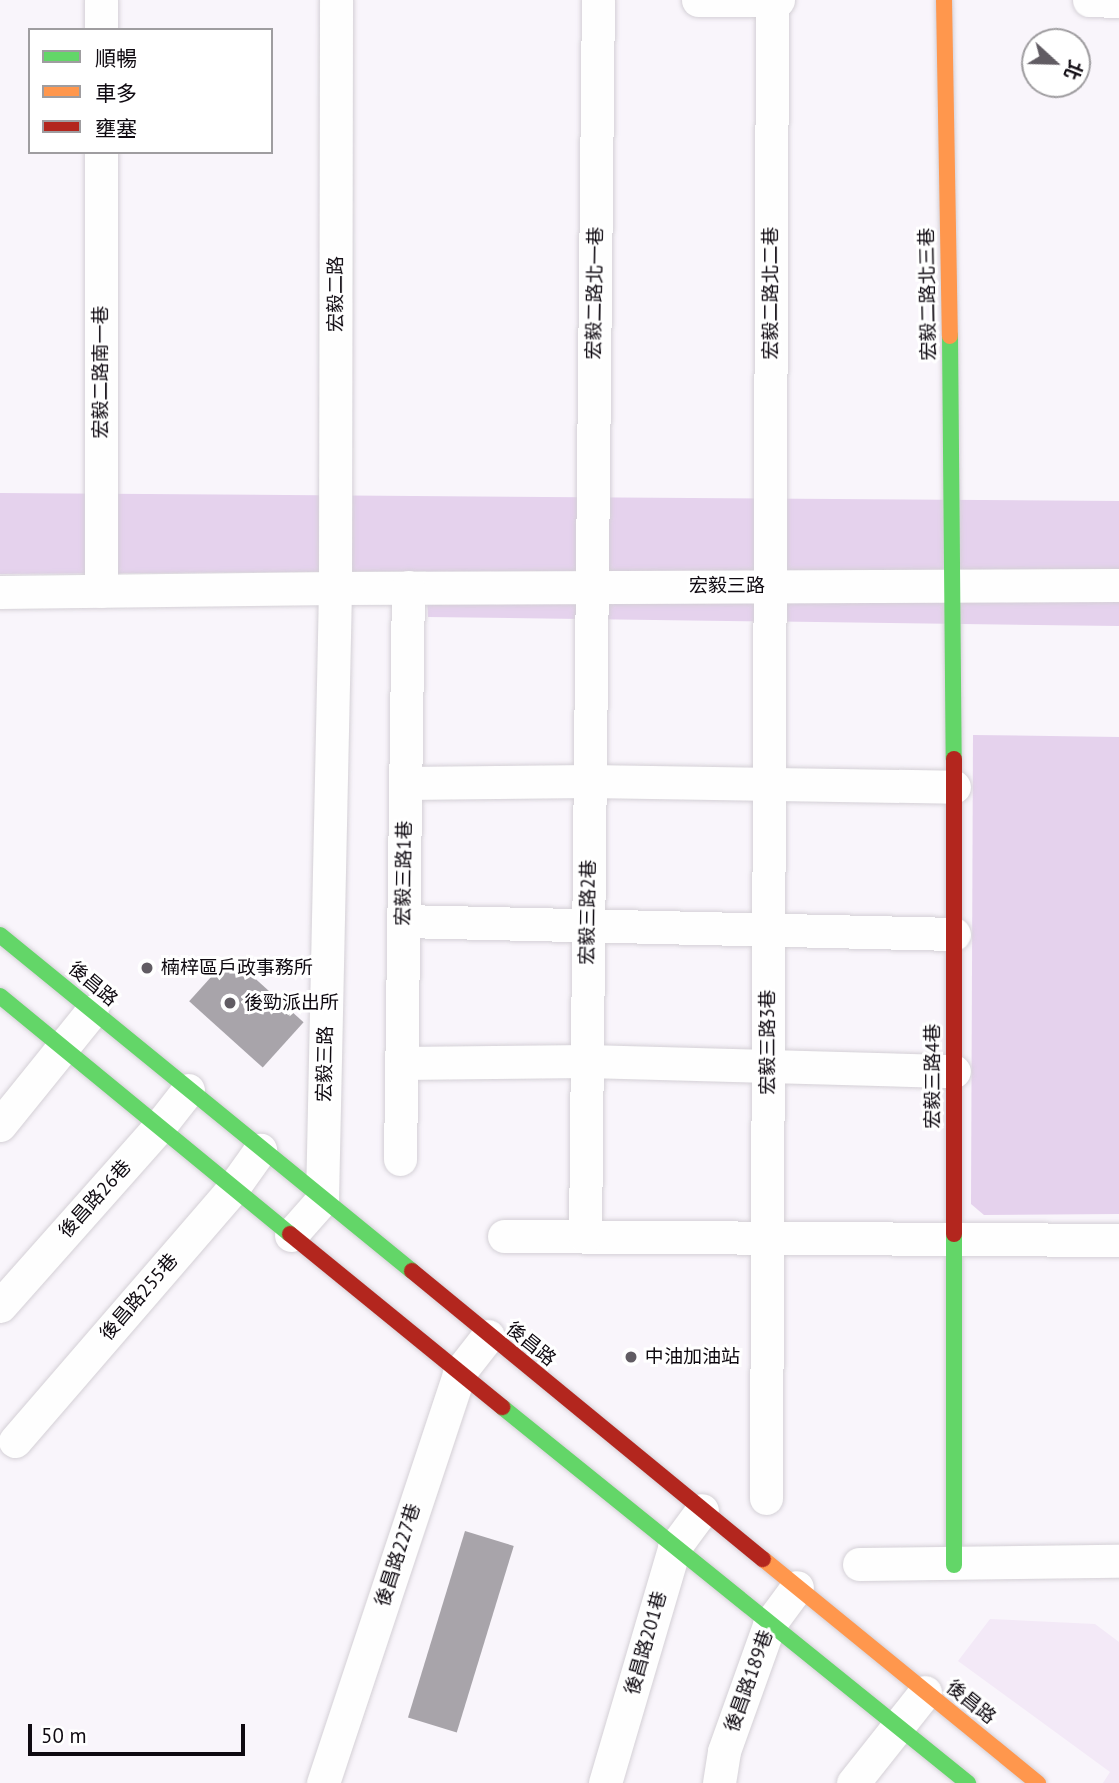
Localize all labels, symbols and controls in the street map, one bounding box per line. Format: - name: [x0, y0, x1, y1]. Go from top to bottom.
- legend: [28, 28, 273, 154]
- north arrow: [1021, 28, 1091, 98]
- text: 順暢: [95, 45, 137, 72]
- text: 北: [1059, 57, 1088, 83]
- text: 車多: [95, 80, 137, 107]
- text: 壅塞: [95, 115, 137, 142]
- street label: 宏毅二路北一巷: [582, 226, 608, 360]
- street label: 宏毅二路北二巷: [760, 227, 782, 359]
- street label: 宏毅二路北三巷: [915, 227, 941, 361]
- street label: 宏毅二路: [325, 256, 347, 332]
- street label: 宏毅二路南一巷: [90, 306, 112, 438]
- street label: 宏毅三路: [689, 575, 765, 597]
- street label: 宏毅三路1巷: [392, 820, 416, 926]
- street label: 宏毅三路2巷: [576, 859, 600, 965]
- street label: 後昌路: [64, 957, 122, 1011]
- place label: 楠梓區戶政事務所: [161, 957, 313, 979]
- marker: 楠梓區戶政事務所: [139, 960, 155, 976]
- street label: 宏毅三路3巷: [757, 989, 779, 1095]
- place label: 後勁派出所: [244, 992, 339, 1014]
- marker: 後勁派出所: [222, 995, 238, 1011]
- street label: 宏毅三路4巷: [922, 1023, 944, 1129]
- street label: 宏毅三路: [313, 1026, 337, 1102]
- street label: 後昌路26巷: [54, 1155, 136, 1243]
- street label: 後昌路255巷: [95, 1249, 183, 1345]
- street label: 後昌路: [502, 1317, 560, 1371]
- place label: 中油加油站: [645, 1346, 740, 1368]
- marker: 中油加油站: [623, 1349, 639, 1365]
- street label: 後昌路227巷: [371, 1501, 425, 1609]
- street label: 後昌路201巷: [620, 1588, 672, 1698]
- street label: 後昌路189巷: [720, 1627, 778, 1735]
- street label: 後昌路: [942, 1675, 1000, 1729]
- scale bar: [32, 1710, 248, 1754]
- text: 50 m: [41, 1722, 87, 1749]

